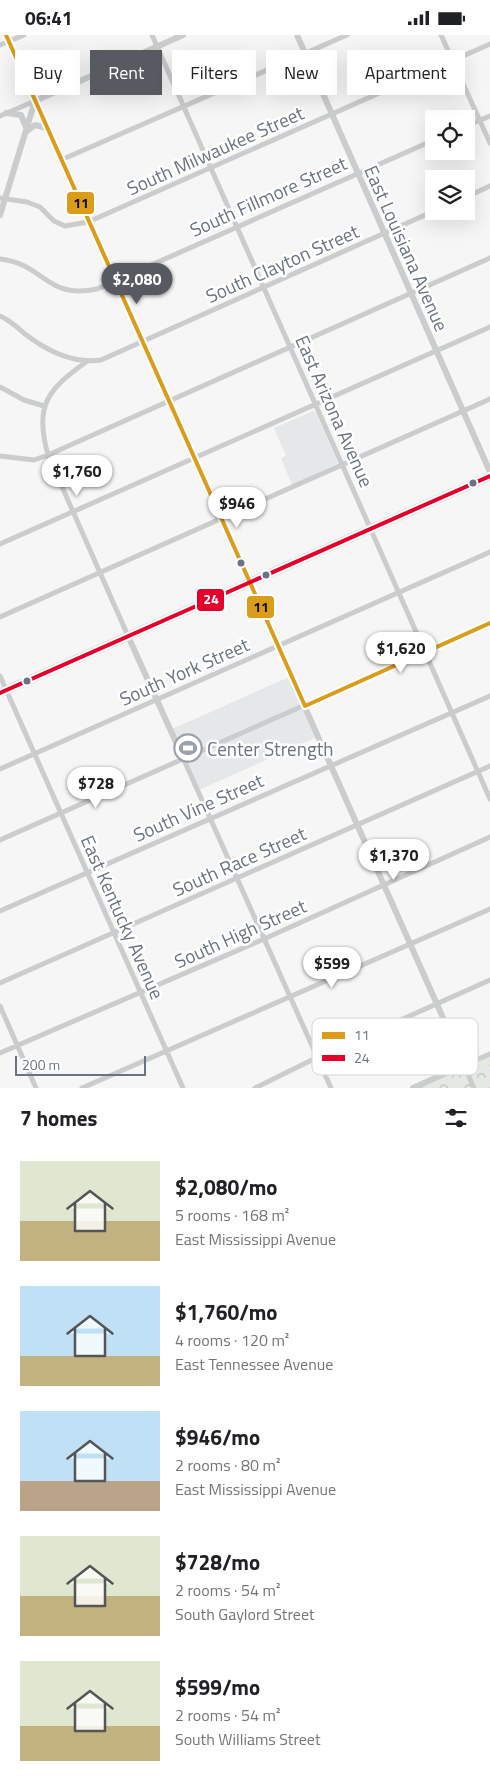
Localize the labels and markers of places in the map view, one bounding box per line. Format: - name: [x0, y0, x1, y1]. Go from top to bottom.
- pin: $2,080: [96, 263, 178, 305]
- pin: $1,760: [36, 455, 118, 497]
- unlabelled marker: [468, 478, 478, 488]
- pin: $946: [207, 487, 267, 529]
- unlabelled marker: [236, 558, 246, 568]
- unlabelled marker: [261, 570, 271, 580]
- pin: $1,620: [360, 631, 442, 674]
- unlabelled marker: [22, 676, 32, 686]
- sports icon: Center Strength: [173, 733, 203, 763]
- place label: Center Strength: [207, 734, 334, 763]
- pin: $728: [66, 767, 126, 809]
- pin: $1,370: [353, 839, 435, 881]
- pin: $599: [302, 947, 362, 989]

